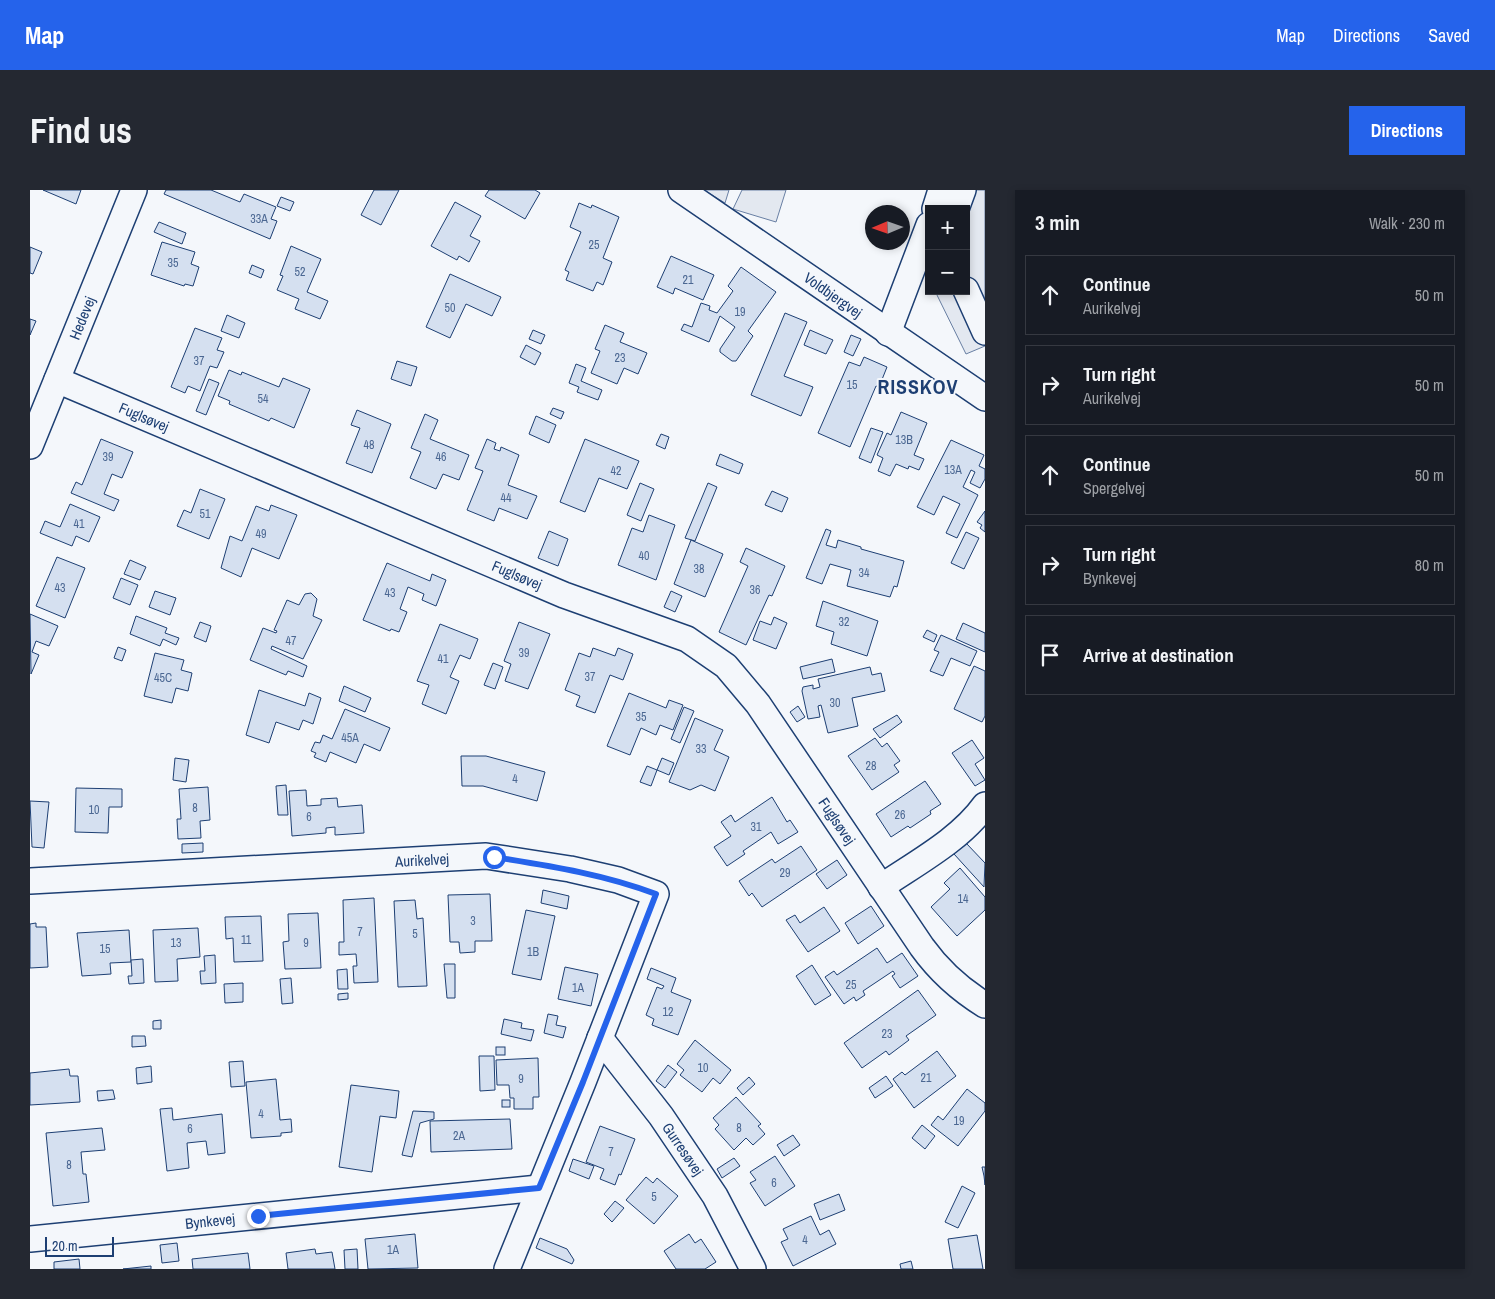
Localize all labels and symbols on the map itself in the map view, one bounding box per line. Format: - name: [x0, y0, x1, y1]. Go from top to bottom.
- north arrow: [865, 205, 910, 250]
- house number: 33A: [250, 211, 268, 227]
- house number: 25: [589, 237, 600, 253]
- house number: 35: [168, 255, 179, 271]
- house number: 52: [295, 264, 305, 280]
- street label: Voldbjergvej: [800, 267, 866, 323]
- house number: 21: [683, 272, 694, 288]
- street label: Hedevej: [64, 293, 100, 343]
- house number: 50: [445, 300, 455, 316]
- house number: 19: [735, 304, 745, 320]
- house number: 23: [615, 350, 625, 366]
- house number: 37: [194, 353, 205, 369]
- district label: RISSKOV: [878, 373, 958, 400]
- house number: 15: [847, 377, 858, 393]
- house number: 54: [258, 391, 269, 407]
- street label: Fuglsøvej: [116, 397, 172, 437]
- house number: 13B: [895, 432, 913, 448]
- house number: 48: [364, 437, 374, 453]
- house number: 39: [103, 449, 113, 465]
- house number: 46: [436, 449, 446, 465]
- house number: 13A: [944, 462, 962, 478]
- house number: 42: [611, 463, 621, 479]
- house number: 44: [501, 490, 512, 506]
- house number: 51: [200, 506, 211, 522]
- house number: 41: [74, 516, 85, 532]
- house number: 49: [256, 526, 266, 542]
- house number: 40: [639, 548, 649, 564]
- street label: Fuglsøvej: [489, 555, 545, 595]
- house number: 38: [694, 561, 704, 577]
- house number: 34: [859, 565, 870, 581]
- house number: 43: [55, 580, 65, 596]
- house number: 36: [750, 582, 760, 598]
- house number: 43: [385, 585, 395, 601]
- house number: 32: [839, 614, 849, 630]
- house number: 47: [286, 633, 297, 649]
- house number: 39: [519, 645, 529, 661]
- house number: 41: [438, 651, 449, 667]
- house number: 37: [585, 669, 596, 685]
- house number: 45C: [154, 670, 172, 686]
- house number: 30: [830, 695, 840, 711]
- house number: 35: [636, 709, 647, 725]
- house number: 45A: [341, 730, 359, 746]
- house number: 33: [696, 741, 706, 757]
- house number: 28: [866, 758, 876, 774]
- house number: 4: [512, 771, 518, 787]
- street label: Fuglsøvej: [814, 793, 860, 849]
- house number: 8: [192, 800, 198, 816]
- house number: 10: [89, 802, 99, 818]
- house number: 26: [895, 807, 905, 823]
- house number: 6: [306, 809, 312, 825]
- house number: 31: [751, 819, 762, 835]
- route start: [483, 846, 506, 869]
- street label: Aurikelvej: [393, 848, 450, 872]
- house number: 29: [780, 865, 790, 881]
- house number: 14: [958, 891, 969, 907]
- house number: 3: [470, 913, 476, 929]
- house number: 7: [357, 924, 363, 940]
- house number: 5: [412, 926, 418, 942]
- house number: 11: [241, 932, 252, 948]
- house number: 13: [171, 935, 181, 951]
- house number: 9: [303, 935, 309, 951]
- house number: 15: [100, 941, 111, 957]
- house number: 1B: [527, 944, 539, 960]
- house number: 25: [846, 977, 857, 993]
- house number: 1A: [572, 980, 584, 996]
- house number: 12: [663, 1004, 673, 1020]
- house number: 23: [882, 1026, 892, 1042]
- house number: 10: [698, 1060, 708, 1076]
- house number: 21: [921, 1070, 932, 1086]
- house number: 9: [518, 1071, 524, 1087]
- house number: 4: [258, 1106, 264, 1122]
- house number: 19: [954, 1113, 964, 1129]
- street label: Gurresøvej: [657, 1118, 709, 1180]
- house number: 8: [736, 1120, 742, 1136]
- house number: 6: [187, 1121, 193, 1137]
- house number: 2A: [453, 1128, 465, 1144]
- house number: 7: [608, 1144, 614, 1160]
- house number: 8: [66, 1157, 72, 1173]
- house number: 6: [771, 1175, 777, 1191]
- house number: 5: [651, 1189, 657, 1205]
- route end: [247, 1205, 270, 1228]
- street label: Bynkevej: [184, 1208, 236, 1234]
- house number: 4: [802, 1232, 808, 1248]
- scale bar: [45, 1234, 114, 1257]
- house number: 1A: [387, 1242, 399, 1258]

